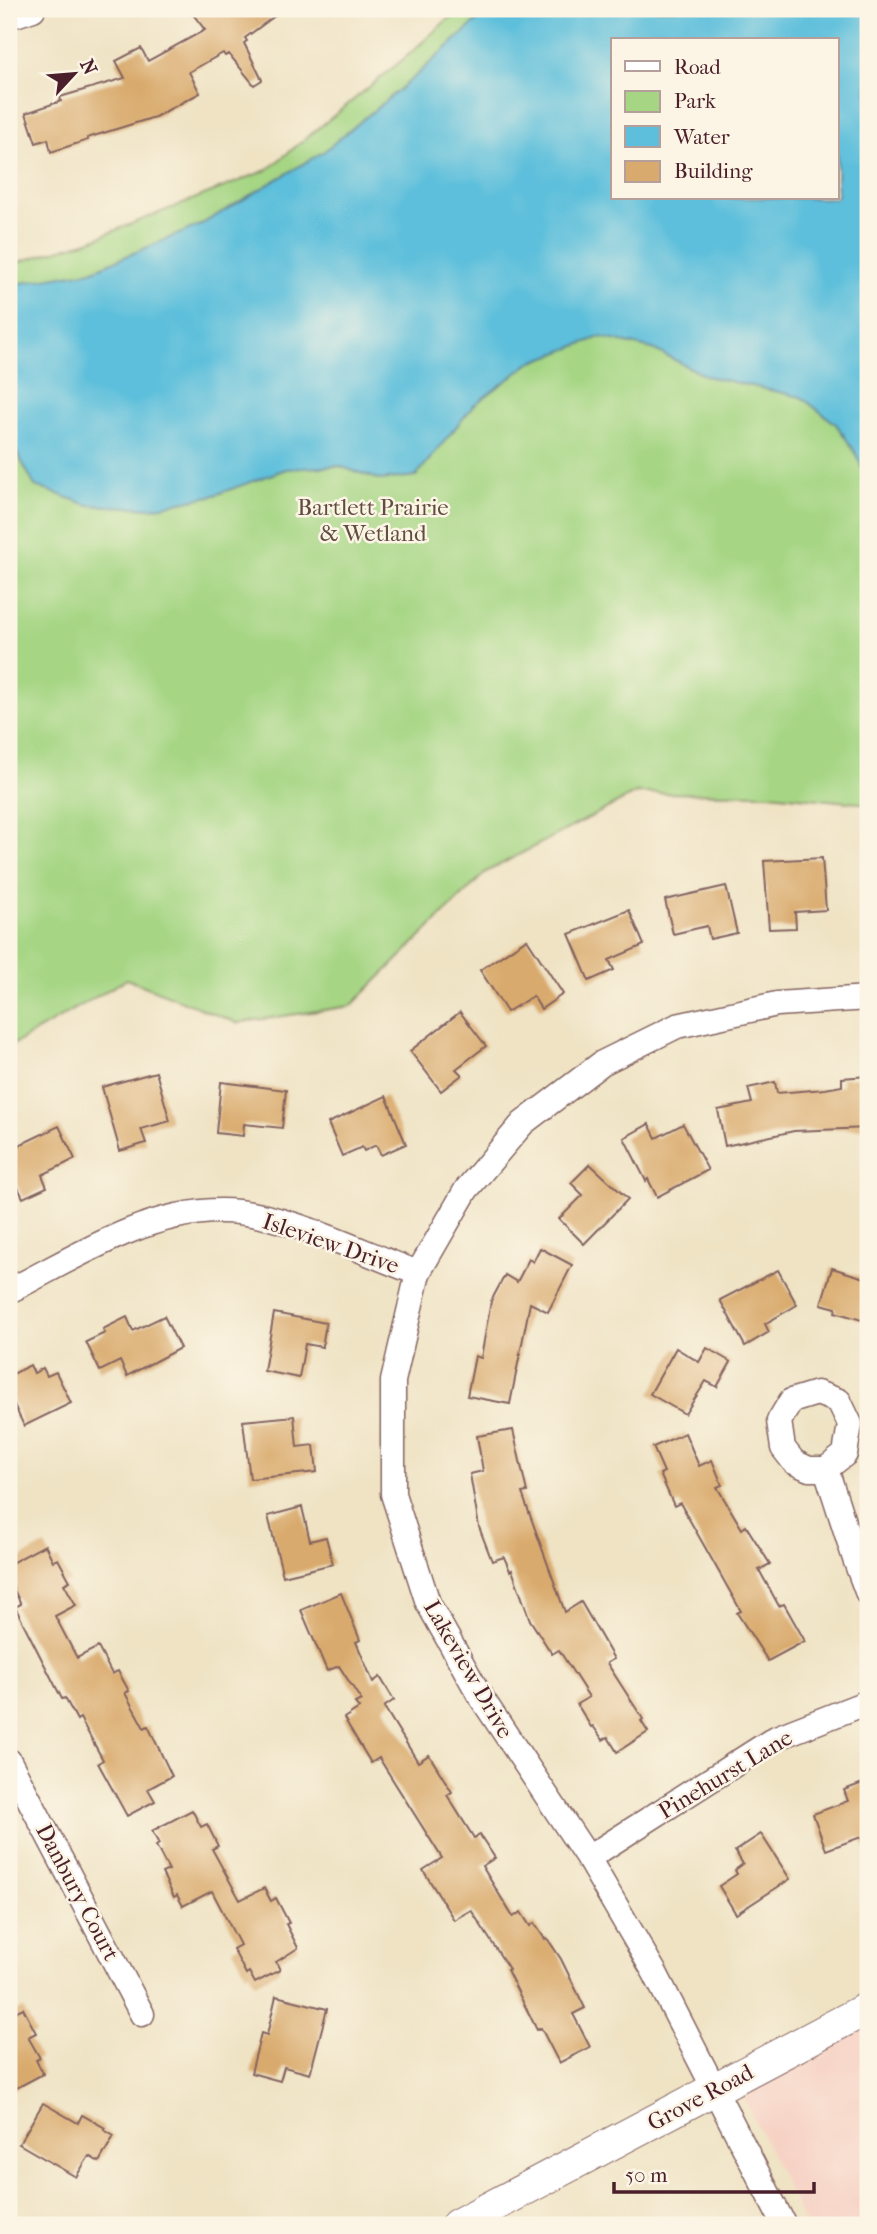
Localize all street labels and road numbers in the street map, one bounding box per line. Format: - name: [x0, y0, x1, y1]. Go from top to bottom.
- street label: Isleview Drive: [259, 1208, 403, 1279]
- street label: Lakeview Drive: [418, 1595, 519, 1743]
- street label: Pinehurst Lane: [653, 1724, 797, 1825]
- street label: Danbury Court: [30, 1819, 125, 1965]
- street label: Grove Road: [643, 2058, 758, 2137]

